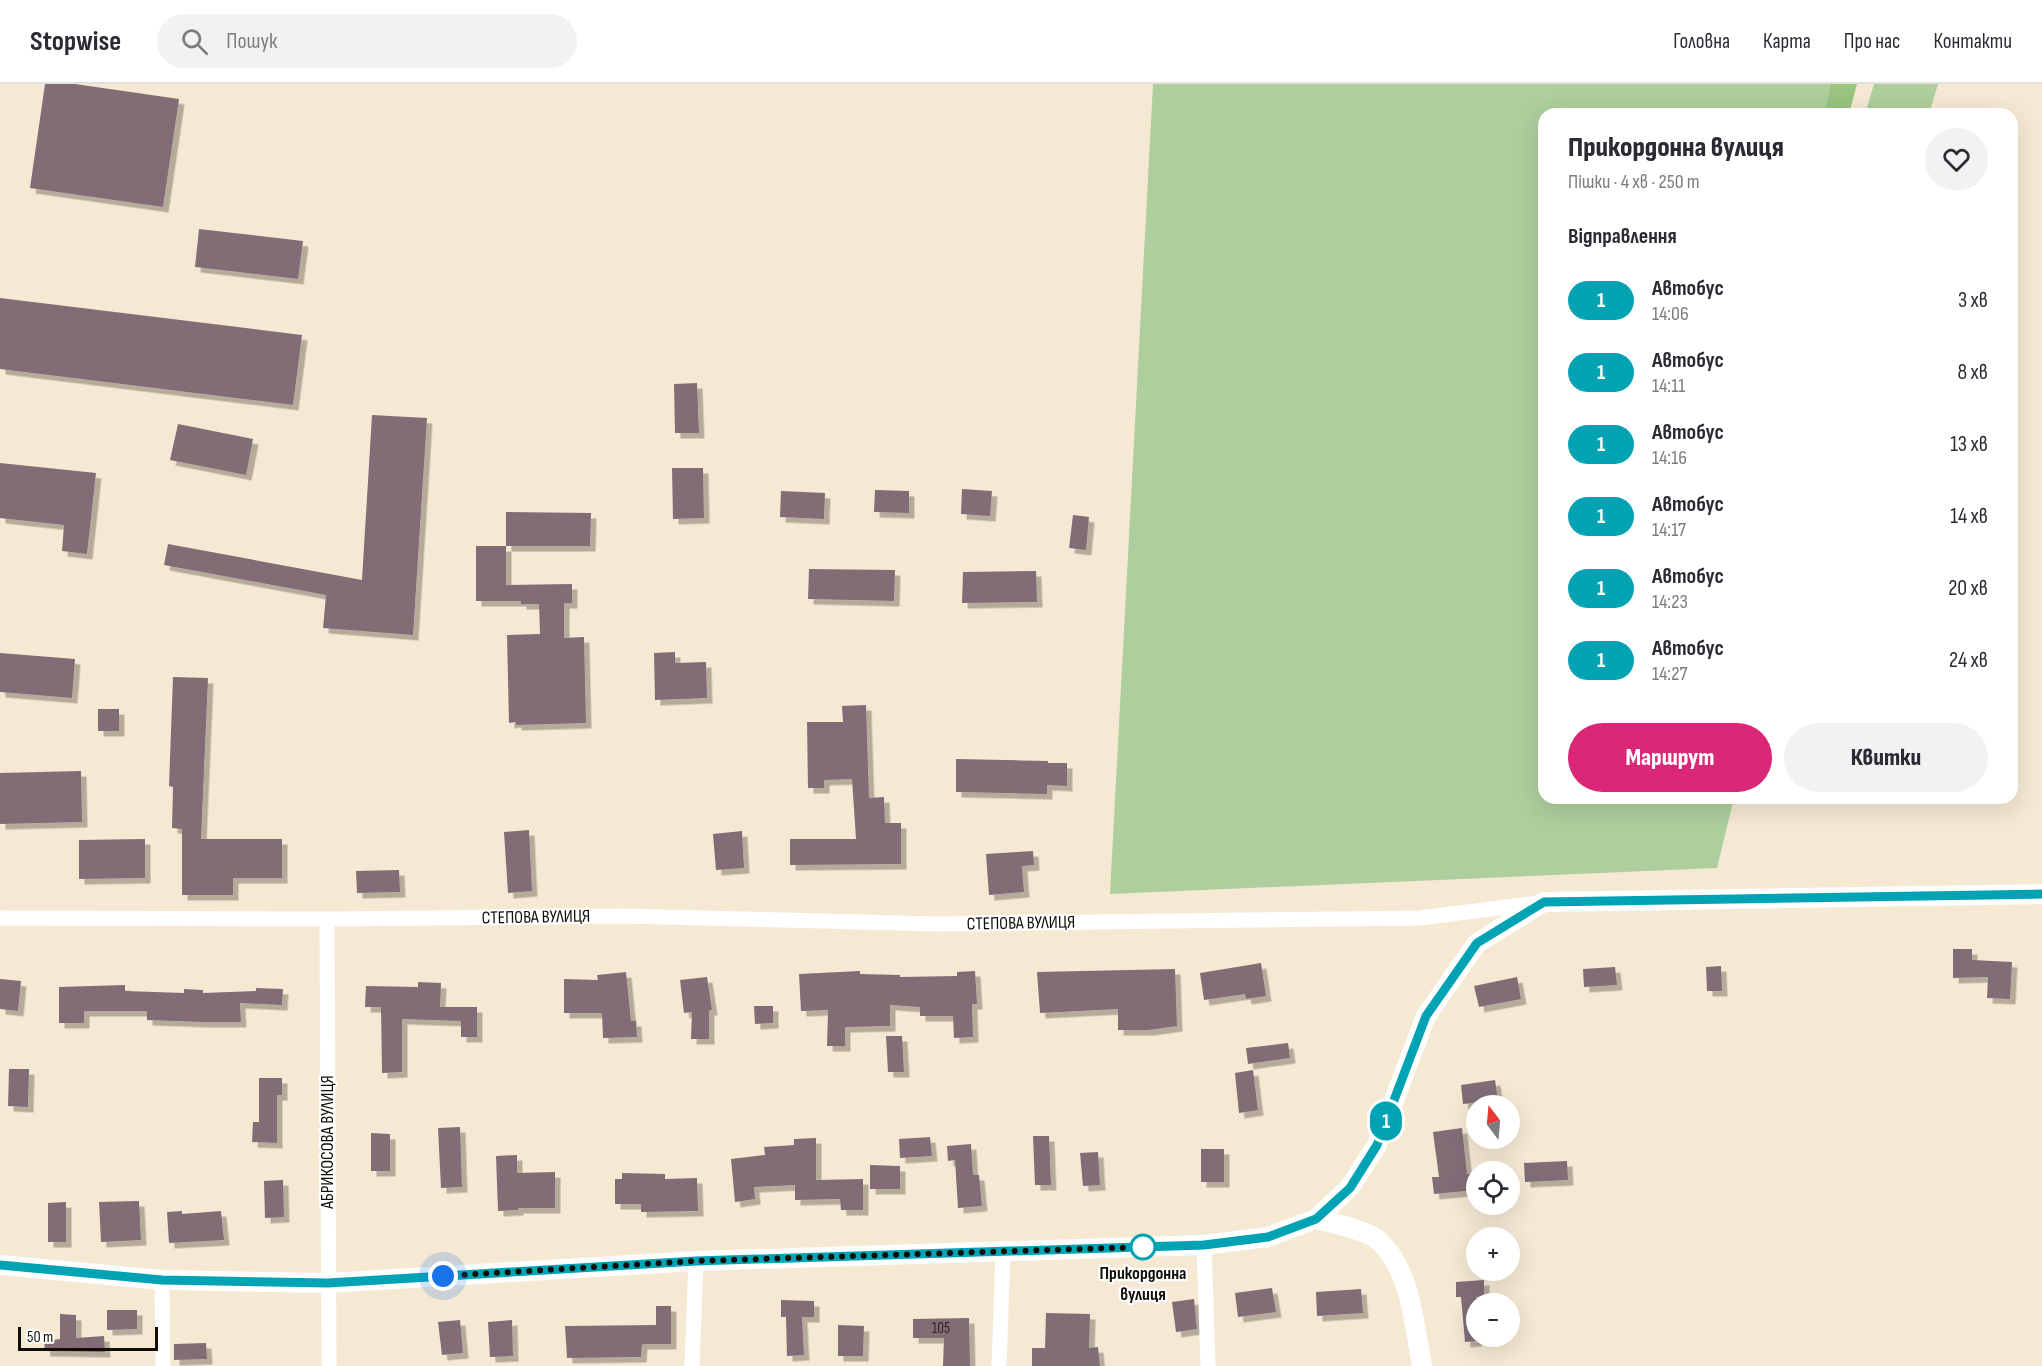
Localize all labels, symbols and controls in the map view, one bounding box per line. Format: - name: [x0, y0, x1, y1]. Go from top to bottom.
- search box: [157, 14, 577, 68]
- text: Stopwise: [30, 25, 121, 58]
- icon: search: [178, 25, 211, 58]
- text: Пошук: [226, 28, 277, 55]
- text: Головна: [1673, 29, 1730, 54]
- text: Карта: [1763, 29, 1811, 54]
- text: Про нас: [1844, 29, 1900, 54]
- text: Контакти: [1933, 29, 2012, 54]
- button: heart: [1925, 128, 1988, 191]
- text: Прикордонна вулиця: [1568, 131, 1784, 164]
- text: Пішки · 4 хв · 250 m: [1568, 170, 1700, 194]
- text: Відправлення: [1568, 223, 1677, 250]
- text: Автобус: [1652, 275, 1724, 302]
- text: 3 хв: [1958, 287, 1988, 314]
- text: 1: [1597, 288, 1605, 313]
- text: 14:06: [1652, 302, 1689, 326]
- text: Автобус: [1652, 347, 1724, 374]
- text: 8 хв: [1957, 359, 1988, 386]
- text: 1: [1597, 360, 1605, 385]
- text: 14:11: [1652, 374, 1685, 398]
- text: Автобус: [1652, 419, 1724, 446]
- text: 13 хв: [1950, 431, 1988, 458]
- text: 1: [1597, 432, 1605, 457]
- text: 14:16: [1652, 446, 1687, 470]
- text: Автобус: [1652, 491, 1724, 518]
- text: 14 хв: [1950, 503, 1988, 530]
- text: 1: [1597, 504, 1605, 529]
- text: 14:17: [1652, 518, 1686, 542]
- text: Автобус: [1652, 563, 1724, 590]
- text: 20 хв: [1948, 575, 1988, 602]
- text: 1: [1597, 576, 1605, 601]
- text: 14:23: [1652, 590, 1688, 614]
- text: Автобус: [1652, 635, 1724, 662]
- text: 24 хв: [1949, 647, 1988, 674]
- text: 1: [1597, 648, 1605, 673]
- text: 14:27: [1652, 662, 1687, 686]
- button: Маршрут: [1568, 723, 1772, 792]
- button: Квитки: [1784, 723, 1988, 792]
- street label: СТЕПОВА ВУЛИЦЯ: [482, 906, 590, 928]
- street label: СТЕПОВА ВУЛИЦЯ: [967, 912, 1075, 934]
- street label: АБРИКОСОВА ВУЛИЦЯ: [317, 1075, 338, 1210]
- north arrow: [1466, 1095, 1520, 1149]
- map controls: [1466, 1095, 1520, 1347]
- line badge: 1: [1366, 1102, 1406, 1140]
- text: 1: [1382, 1109, 1390, 1134]
- button: locate: [1466, 1161, 1520, 1215]
- button: +: [1466, 1227, 1520, 1281]
- marker: Прикордонна вулиця: [1130, 1234, 1156, 1260]
- your location: [428, 1261, 458, 1291]
- place label: Прикордонна вулиця: [1100, 1263, 1186, 1305]
- button: −: [1466, 1293, 1520, 1347]
- house number: 105: [932, 1319, 950, 1338]
- scale bar: [18, 1324, 158, 1352]
- text: 50 m: [27, 1328, 53, 1347]

